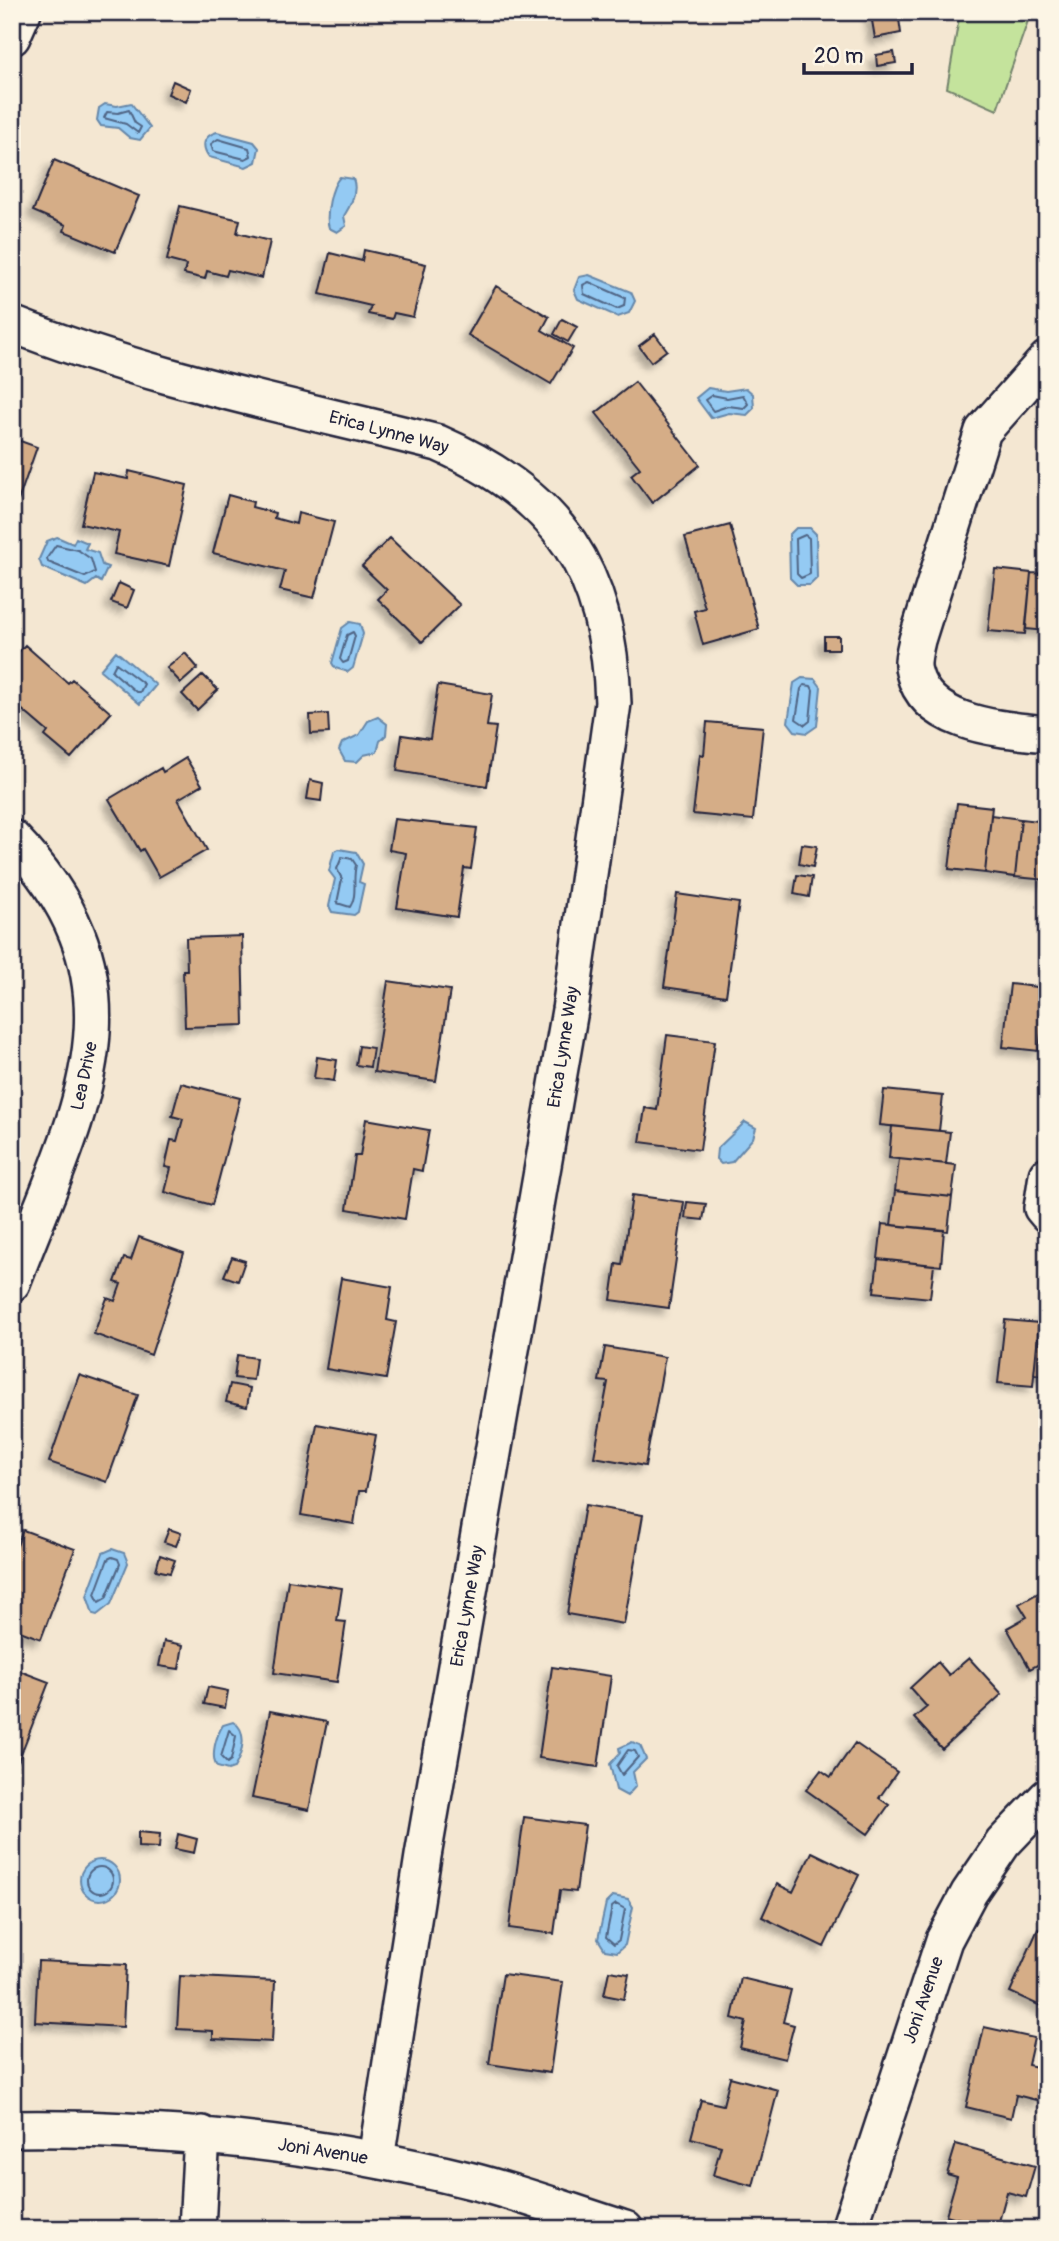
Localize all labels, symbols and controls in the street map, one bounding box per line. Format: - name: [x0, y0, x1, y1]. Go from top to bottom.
- scale bar: [804, 32, 912, 76]
- text: 20 m: [814, 43, 863, 70]
- street label: Erica Lynne Way: [327, 405, 451, 460]
- street label: Erica Lynne Way: [543, 984, 585, 1110]
- street label: Lea Drive: [66, 1039, 103, 1113]
- street label: Erica Lynne Way: [446, 1543, 490, 1669]
- street label: Joni Avenue: [898, 1953, 949, 2047]
- street label: Joni Avenue: [276, 2133, 370, 2170]

